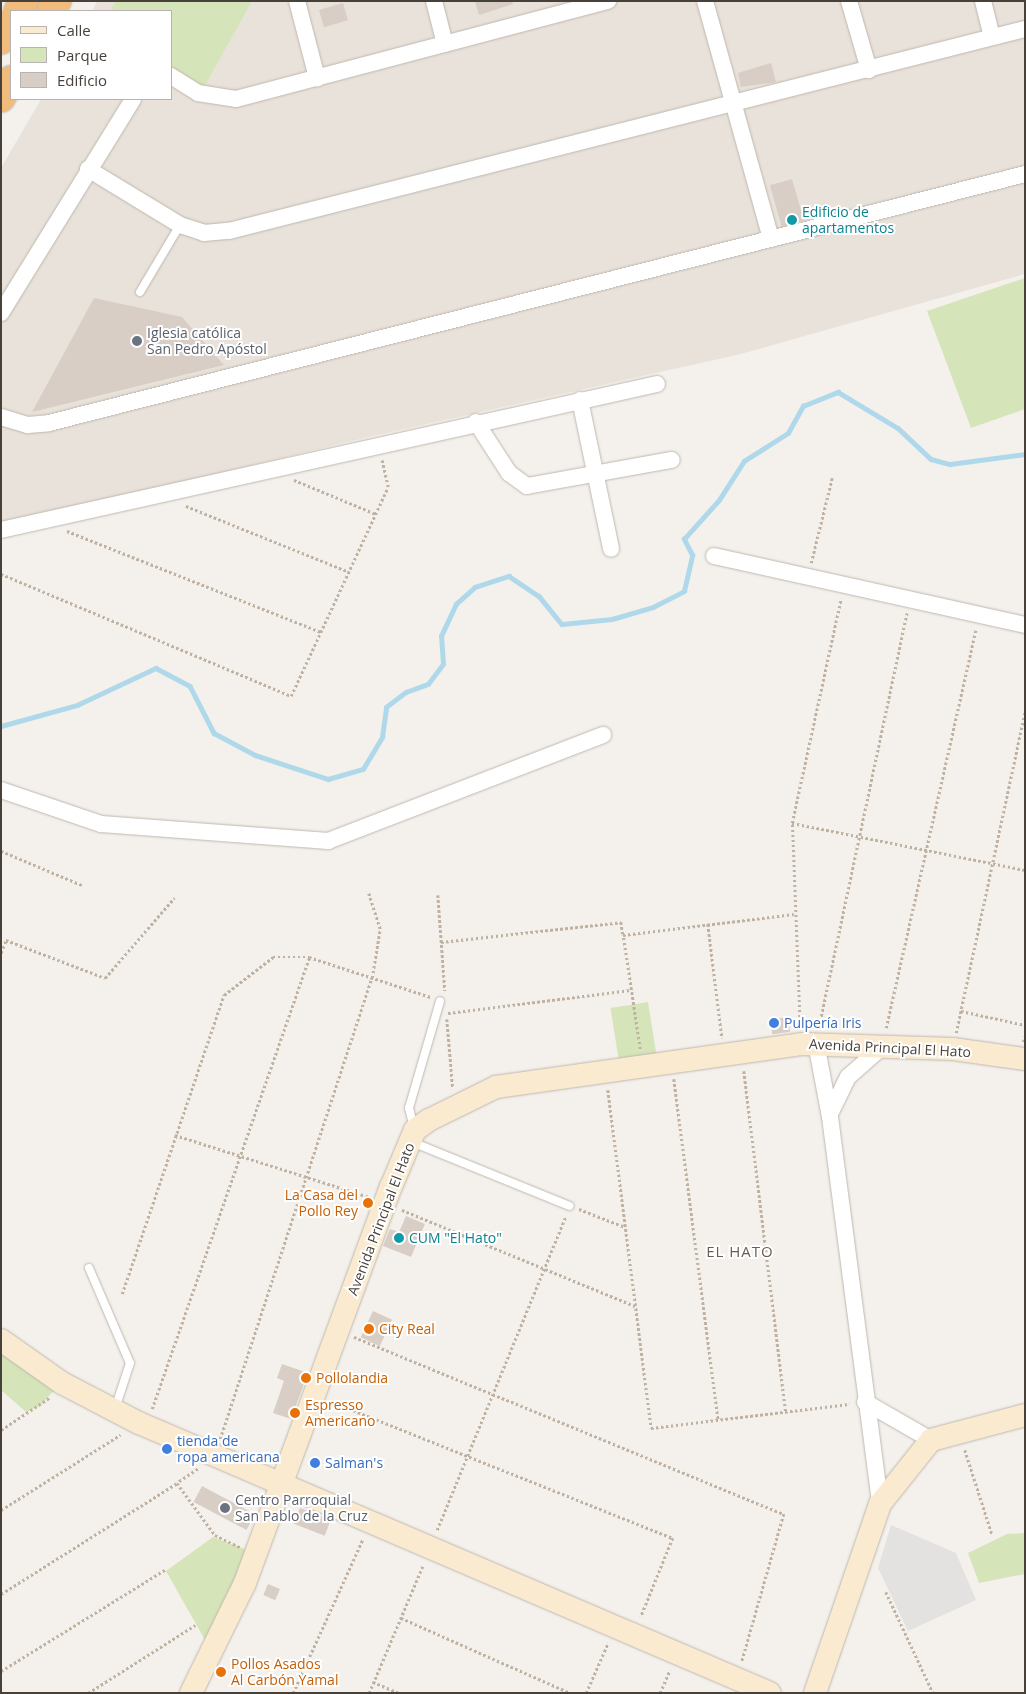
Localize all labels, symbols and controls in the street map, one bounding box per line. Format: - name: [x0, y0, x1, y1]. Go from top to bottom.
- legend: [10, 10, 172, 100]
- text: Calle: [57, 20, 91, 40]
- text: Parque: [57, 45, 107, 65]
- text: Edificio: [57, 70, 107, 90]
- place label: Edificio de apartamentos: [802, 204, 894, 236]
- marker: Edificio de apartamentos: [786, 214, 798, 226]
- place label: Iglesia católica San Pedro Apóstol: [147, 325, 267, 358]
- marker: Iglesia católica San Pedro Apóstol: [131, 335, 143, 347]
- place label: Pulpería Iris: [784, 1015, 861, 1031]
- marker: Pulpería Iris: [768, 1017, 780, 1029]
- street label: Avenida Principal El Hato: [809, 1035, 971, 1061]
- street label: Avenida Principal El Hato: [344, 1140, 418, 1298]
- place label: La Casa del Pollo Rey: [285, 1187, 358, 1220]
- marker: La Casa del Pollo Rey: [362, 1197, 374, 1209]
- place label: CUM "El Hato": [409, 1230, 502, 1246]
- marker: CUM "El Hato": [393, 1232, 405, 1244]
- district label: EL HATO: [705, 1243, 775, 1261]
- place label: City Real: [379, 1321, 435, 1337]
- marker: City Real: [363, 1323, 375, 1335]
- place label: Pollolandia: [316, 1370, 388, 1386]
- marker: Pollolandia: [300, 1372, 312, 1384]
- place label: Espresso Americano: [305, 1397, 375, 1430]
- marker: Espresso Americano: [289, 1407, 301, 1419]
- place label: tienda de ropa americana: [177, 1433, 280, 1465]
- marker: tienda de ropa americana: [161, 1443, 173, 1455]
- place label: Salman's: [325, 1455, 383, 1471]
- marker: Salman's: [309, 1457, 321, 1469]
- place label: Centro Parroquial San Pablo de la Cruz: [235, 1492, 368, 1524]
- marker: Centro Parroquial San Pablo de la Cruz: [219, 1502, 231, 1514]
- place label: Pollos Asados Al Carbón Yamal: [231, 1656, 338, 1688]
- marker: Pollos Asados Al Carbón Yamal: [215, 1666, 227, 1678]

